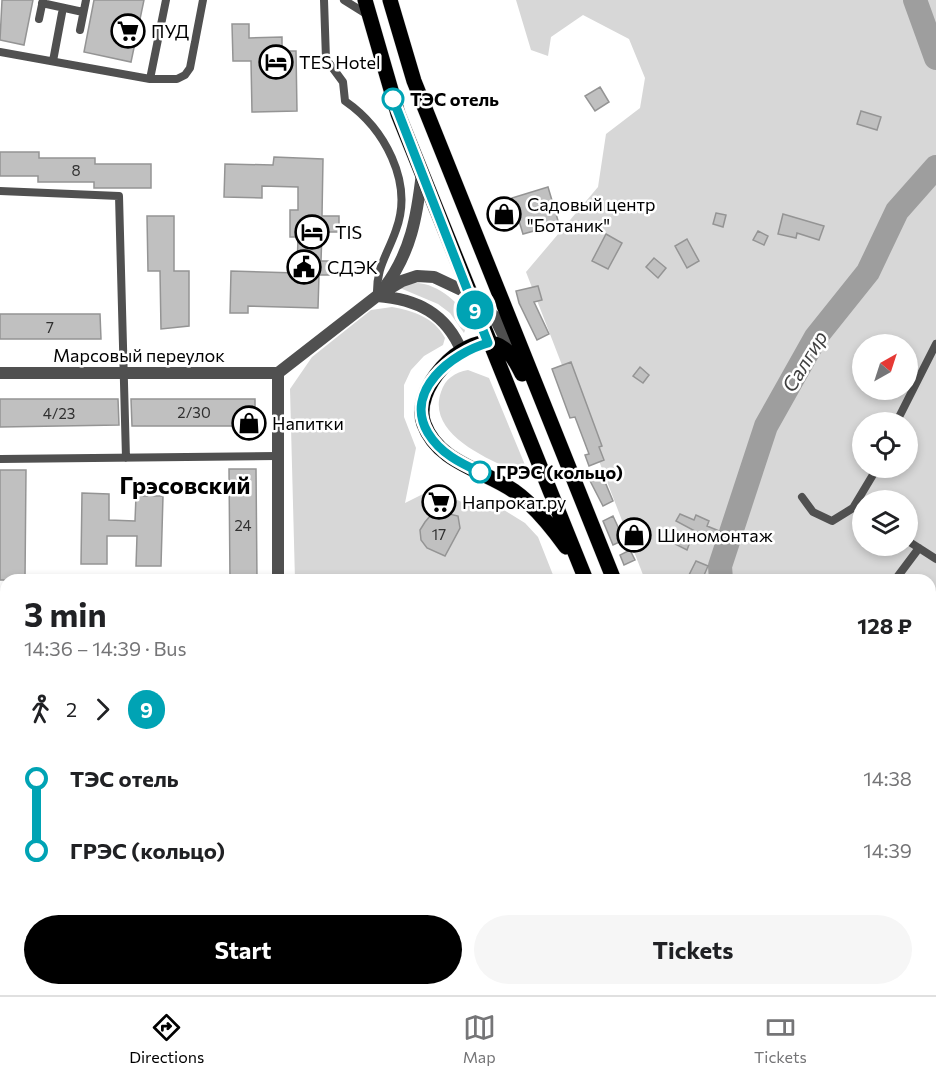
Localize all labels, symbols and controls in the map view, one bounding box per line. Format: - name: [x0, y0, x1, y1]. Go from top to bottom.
- supermarket icon: ПУД: [110, 13, 146, 49]
- place label: ПУД: [151, 20, 189, 42]
- hotel icon: TES Hotel: [258, 44, 294, 80]
- place label: TES Hotel: [299, 51, 381, 73]
- marker: ТЭС отель: [382, 88, 404, 110]
- place label: ТЭС отель: [410, 88, 499, 110]
- house number: 8: [71, 161, 81, 179]
- place label: Садовый центр "Ботаник": [527, 193, 656, 236]
- shop icon: Садовый центр "Ботаник": [486, 196, 522, 232]
- hotel icon: TIS: [294, 214, 330, 250]
- place label: TIS: [335, 221, 362, 243]
- public building icon: СДЭК: [286, 249, 322, 285]
- place label: СДЭК: [327, 256, 378, 278]
- line badge: 9: [456, 290, 494, 330]
- text: 9: [469, 298, 481, 323]
- house number: 7: [46, 318, 54, 336]
- water label: Салгир: [776, 326, 832, 396]
- north arrow: [852, 334, 918, 400]
- map controls: [852, 334, 918, 556]
- street label: Марсовый переулок: [53, 344, 225, 366]
- house number: 2/30: [177, 403, 211, 421]
- house number: 4/23: [43, 404, 75, 422]
- shop icon: Напитки: [231, 405, 267, 441]
- place label: Напитки: [272, 412, 344, 434]
- button: locate: [852, 412, 918, 478]
- marker: ГРЭС (кольцо): [469, 461, 491, 483]
- place label: ГРЭС (кольцо): [496, 461, 623, 483]
- district label: Грэсовский: [120, 470, 250, 499]
- supermarket icon: Напрокат.ру: [421, 484, 457, 520]
- button: layers: [852, 490, 918, 556]
- place label: Напрокат.ру: [462, 491, 566, 513]
- house number: 24: [234, 516, 252, 534]
- shop icon: Шиномонтаж: [616, 517, 652, 553]
- place label: Шиномонтаж: [657, 524, 773, 546]
- house number: 17: [432, 525, 446, 543]
- text: 3 min: [24, 593, 107, 634]
- text: 128 ₽: [857, 612, 912, 639]
- text: 14:36 – 14:39 · Bus: [24, 636, 187, 660]
- icon: walk: [24, 693, 57, 726]
- icon: forward: [86, 693, 119, 726]
- text: 2: [66, 697, 77, 721]
- text: 9: [140, 697, 153, 722]
- text: ТЭС отель: [70, 765, 179, 792]
- text: 14:38: [863, 766, 912, 790]
- text: ГРЭС (кольцо): [70, 837, 225, 864]
- text: 14:39: [863, 838, 912, 862]
- button: Start: [24, 915, 462, 984]
- button: Tickets: [474, 915, 912, 984]
- tab: Directions: [129, 1011, 204, 1066]
- tab: Map: [463, 1011, 496, 1066]
- tab: Tickets: [754, 1011, 807, 1066]

